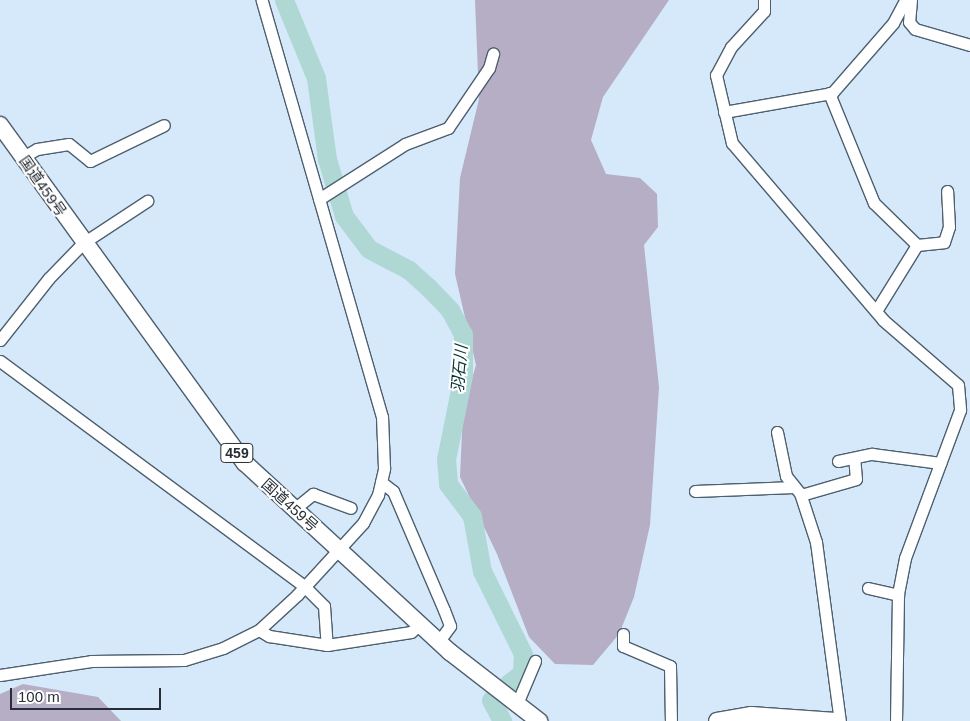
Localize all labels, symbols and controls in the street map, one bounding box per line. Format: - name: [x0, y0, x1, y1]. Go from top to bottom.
- street label: 国道459号: [16, 152, 70, 220]
- water label: 羽石川: [448, 344, 472, 394]
- road number: 459: [220, 442, 254, 464]
- street label: 国道459号: [258, 475, 322, 535]
- scale bar: [12, 678, 164, 710]
- text: 100 m: [18, 688, 60, 705]

